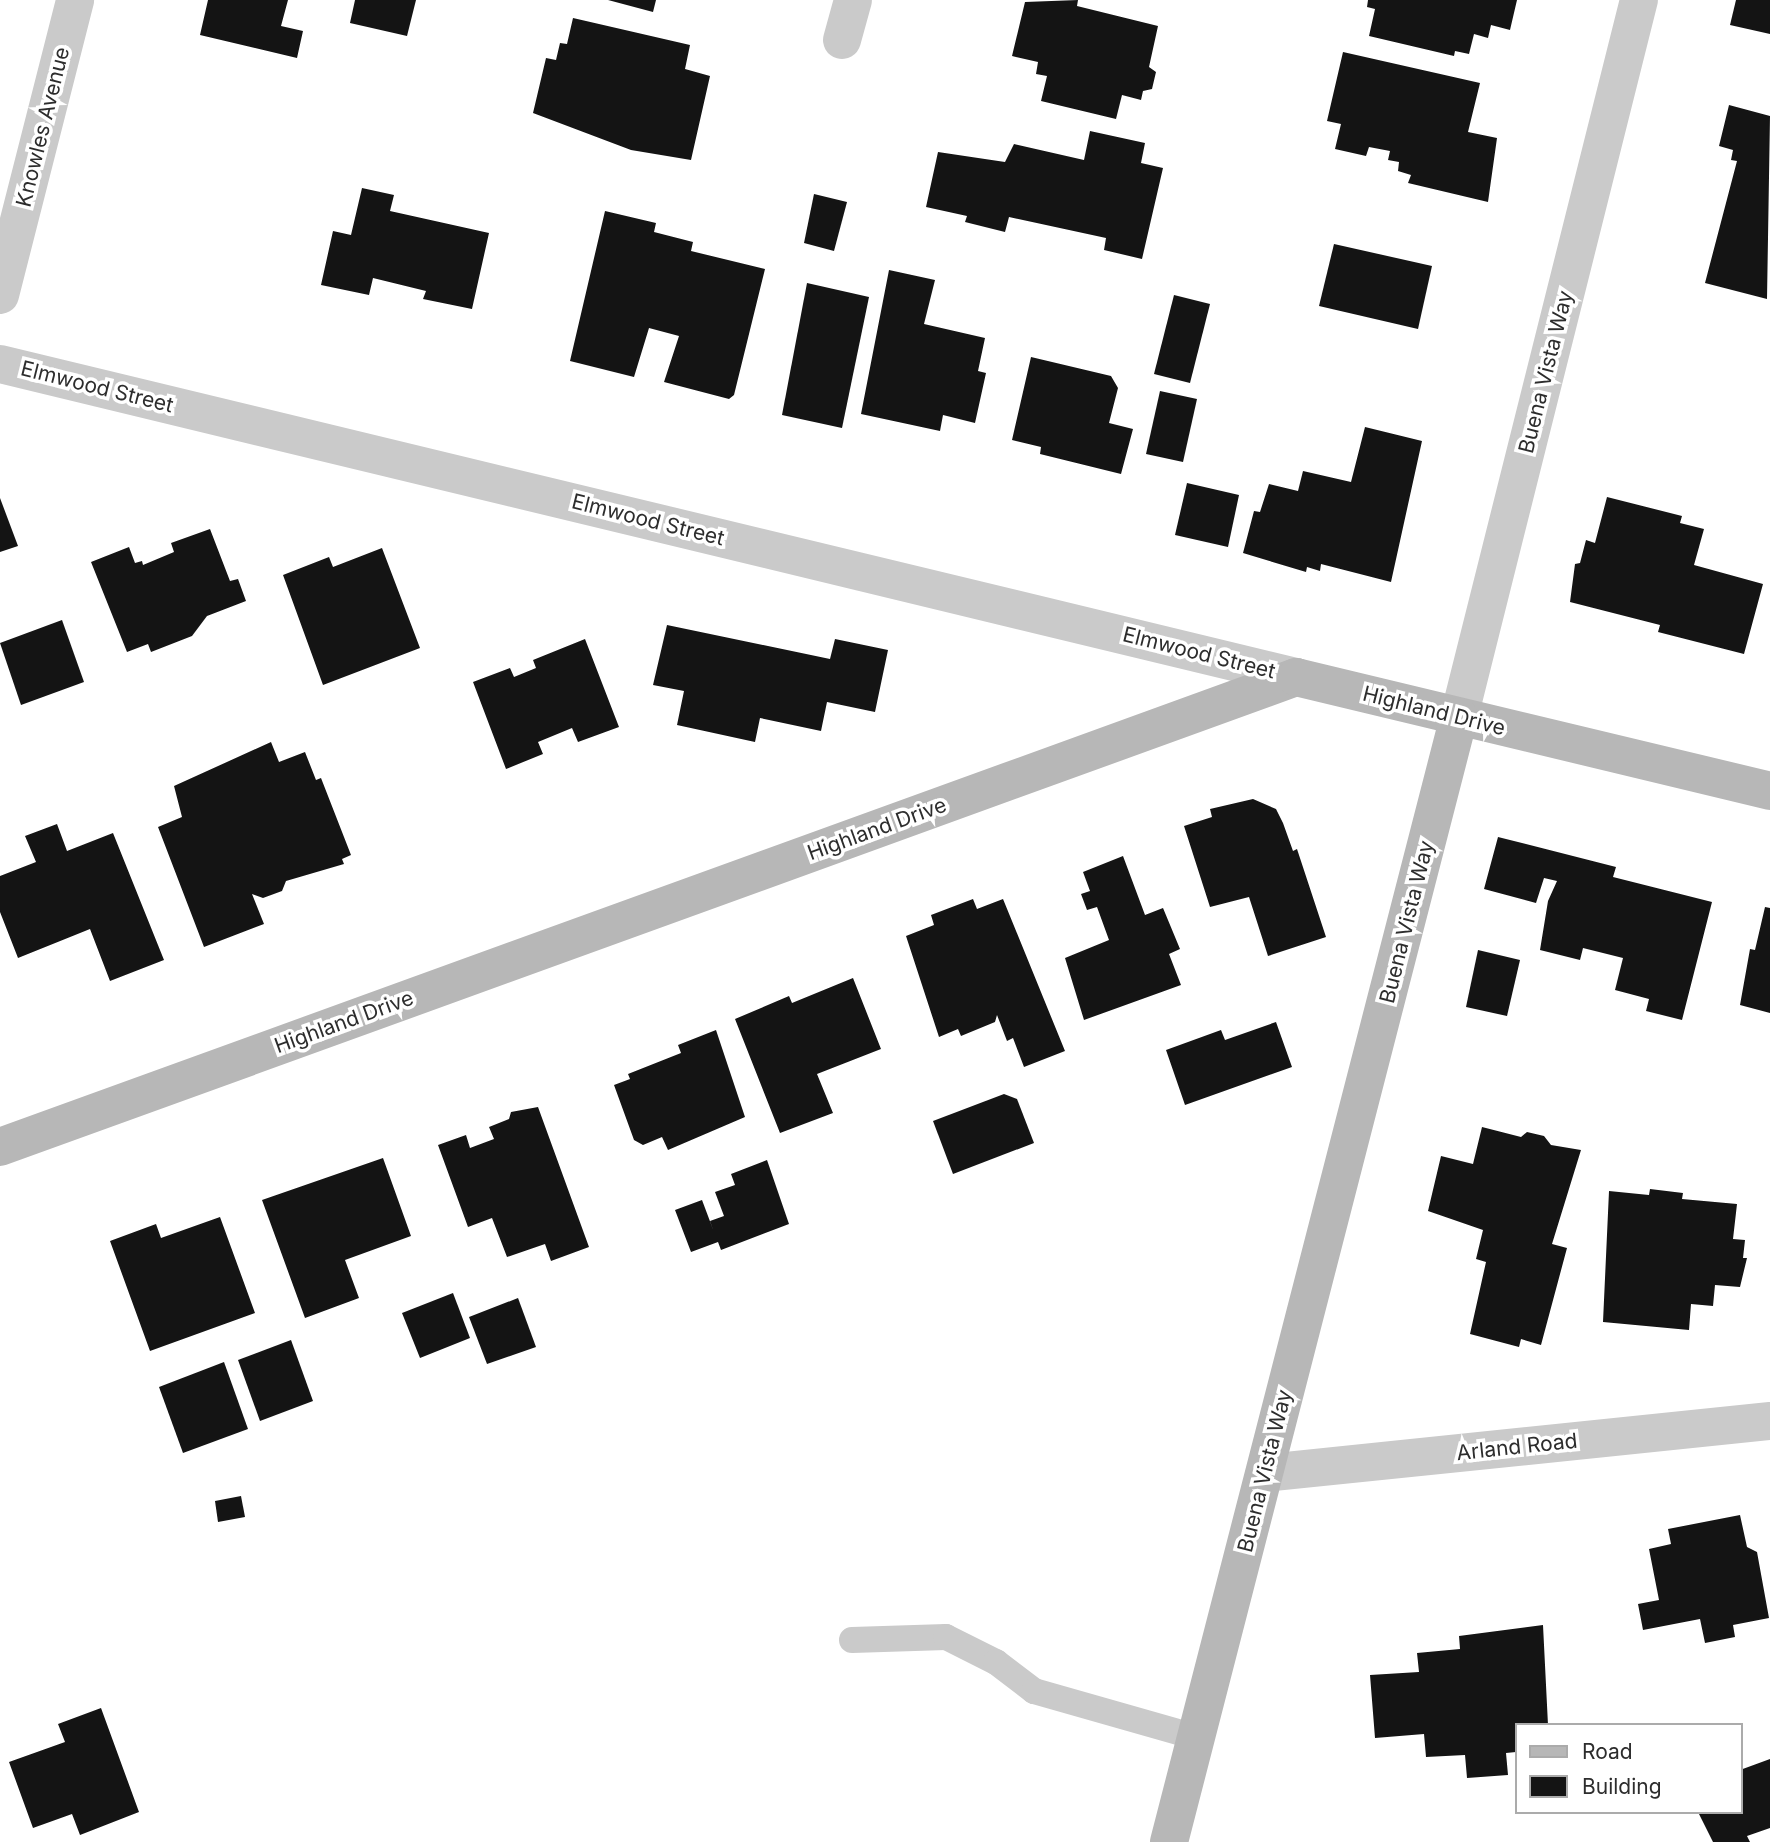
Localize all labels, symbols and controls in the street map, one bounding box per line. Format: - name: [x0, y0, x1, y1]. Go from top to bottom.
- street label: Knowles Avenue: [11, 44, 75, 210]
- street label: Buena Vista Way: [1514, 288, 1578, 456]
- street label: Elmwood Street: [18, 356, 176, 418]
- street label: Elmwood Street: [569, 489, 727, 551]
- street label: Elmwood Street: [1120, 622, 1278, 684]
- street label: Highland Drive: [1360, 681, 1508, 741]
- street label: Highland Drive: [804, 792, 950, 866]
- street label: Buena Vista Way: [1375, 838, 1439, 1006]
- street label: Highland Drive: [271, 985, 417, 1059]
- street label: Buena Vista Way: [1233, 1387, 1297, 1555]
- street label: Arland Road: [1455, 1428, 1579, 1466]
- legend: [1514, 1723, 1742, 1814]
- text: Road: [1582, 1739, 1633, 1764]
- text: Building: [1582, 1774, 1662, 1799]

